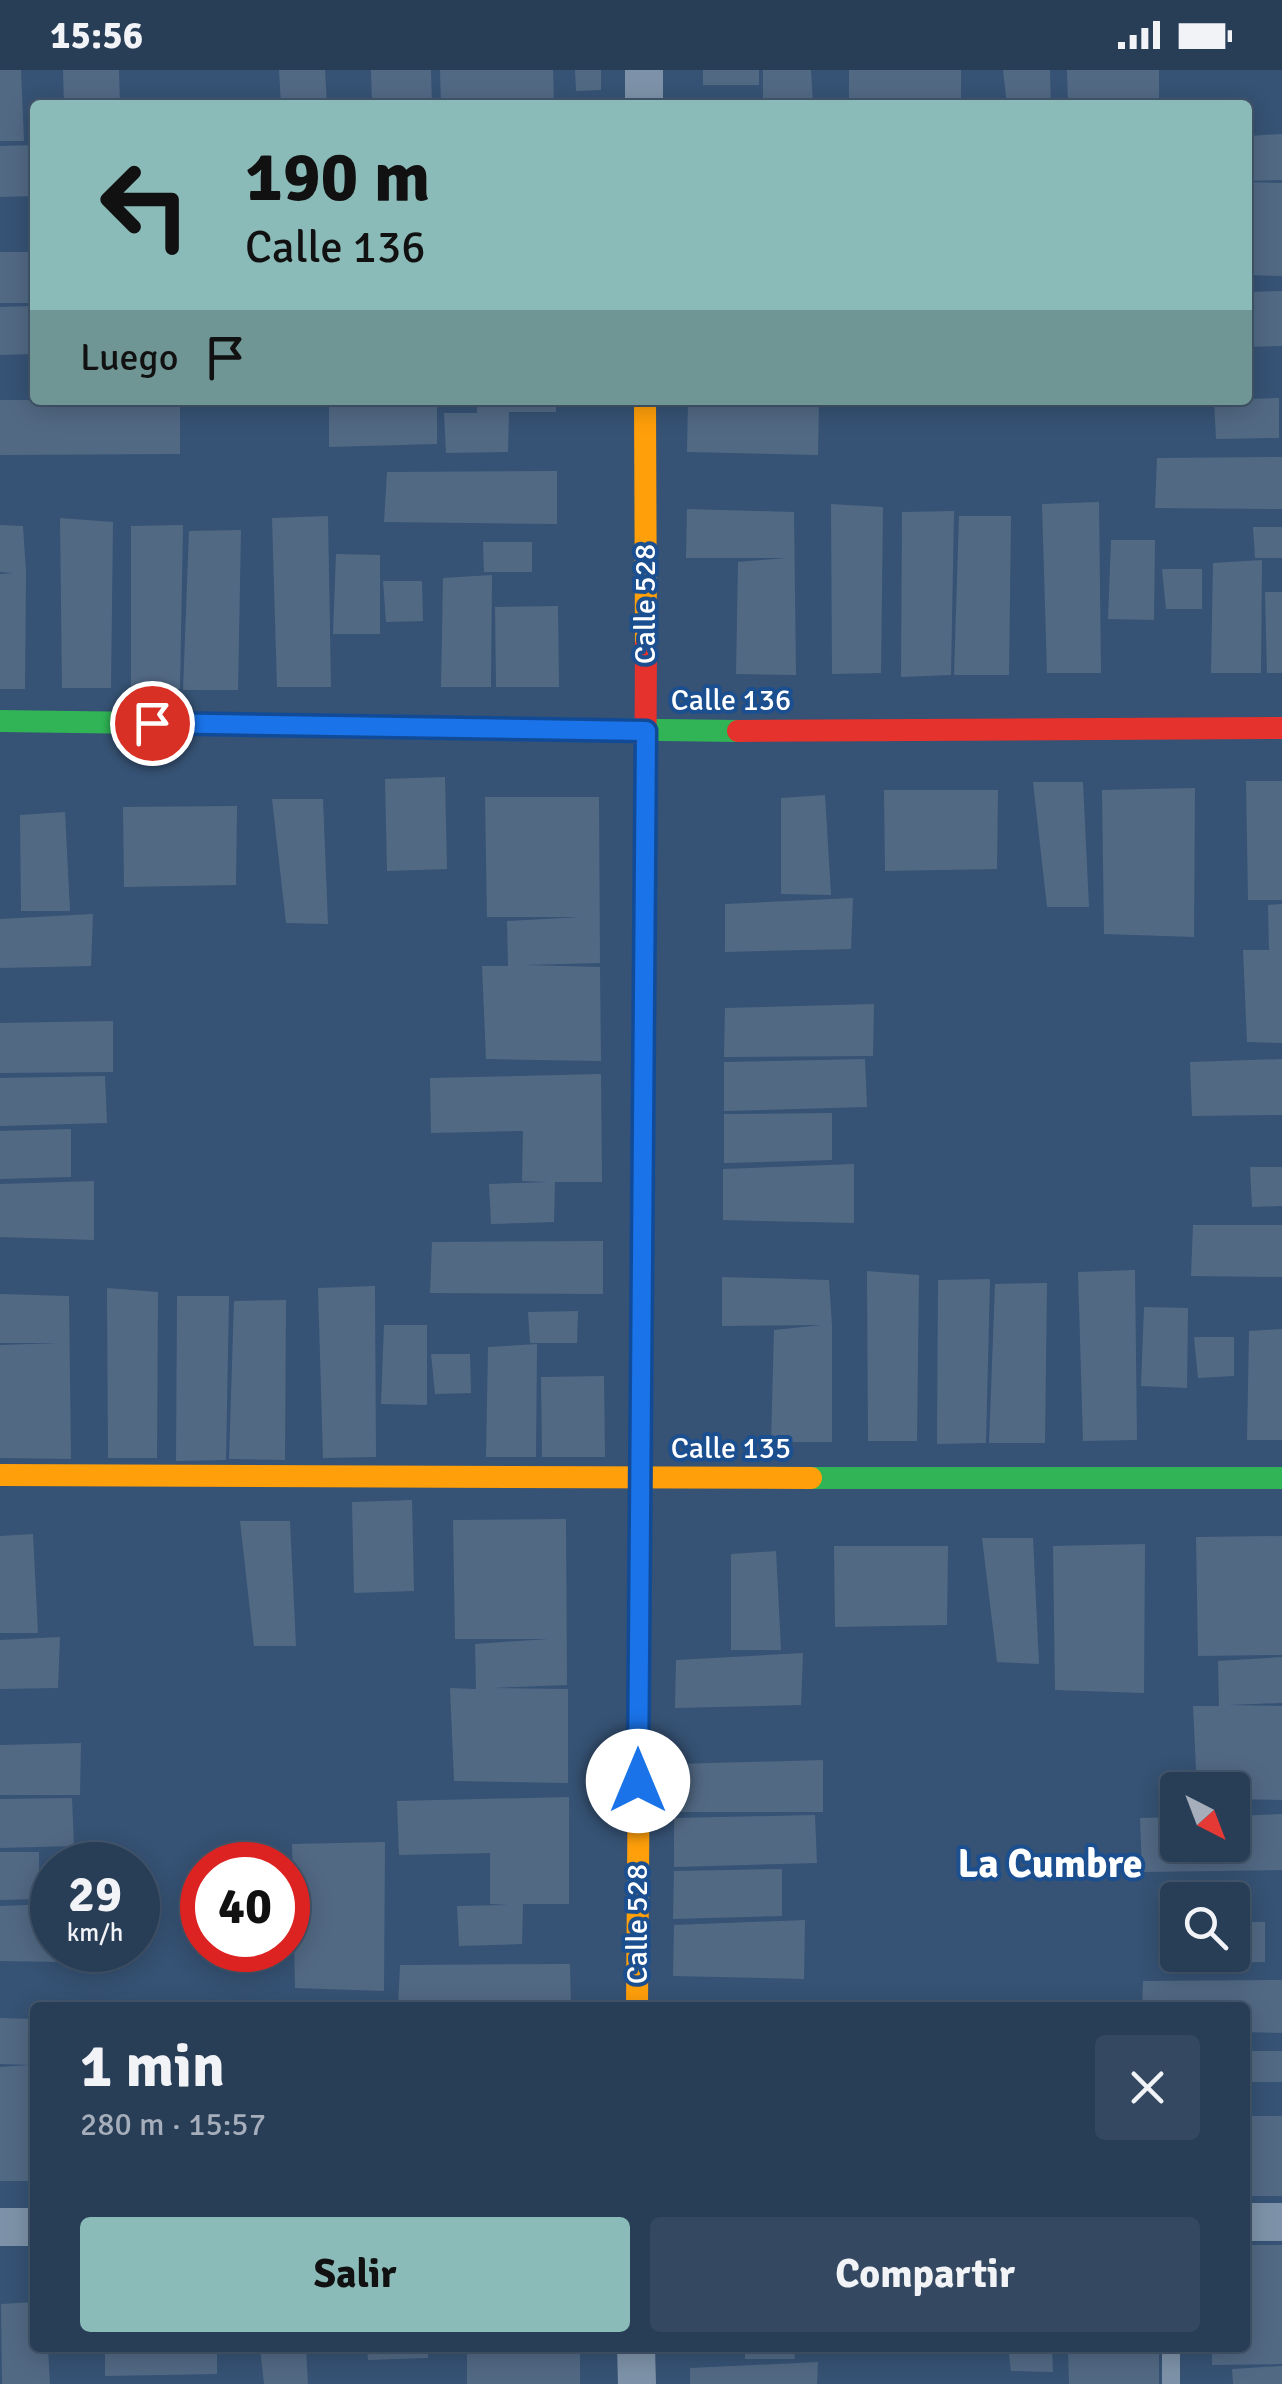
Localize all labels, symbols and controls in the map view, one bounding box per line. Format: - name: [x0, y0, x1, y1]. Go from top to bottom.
- text: 15:56: [50, 12, 143, 59]
- text: 190 m: [245, 134, 430, 220]
- icon: left: [80, 140, 210, 270]
- text: Calle 136: [245, 220, 426, 275]
- icon: arrive: [198, 330, 253, 385]
- text: Luego: [80, 334, 178, 381]
- street label: Calle 528: [627, 544, 664, 664]
- pin: [110, 681, 195, 766]
- street label: Calle 136: [671, 682, 791, 719]
- icon: arrive: [125, 696, 180, 751]
- street label: Calle 135: [671, 1430, 791, 1467]
- position arrow: [586, 1729, 690, 1833]
- north arrow: [1160, 1772, 1250, 1862]
- map controls: [1160, 1772, 1250, 1972]
- district label: La Cumbre: [957, 1839, 1143, 1889]
- speed limit sign: 40: [180, 1842, 310, 1972]
- text: 29: [68, 1864, 122, 1926]
- street label: Calle 528: [619, 1864, 656, 1984]
- button: search: [1160, 1882, 1250, 1972]
- text: km/h: [67, 1917, 123, 1948]
- text: 1 min: [80, 2030, 225, 2104]
- button: close: [1095, 2035, 1200, 2140]
- text: 280 m · 15:57: [80, 2105, 266, 2144]
- button: Salir: [80, 2217, 630, 2332]
- button: Compartir: [650, 2217, 1200, 2332]

